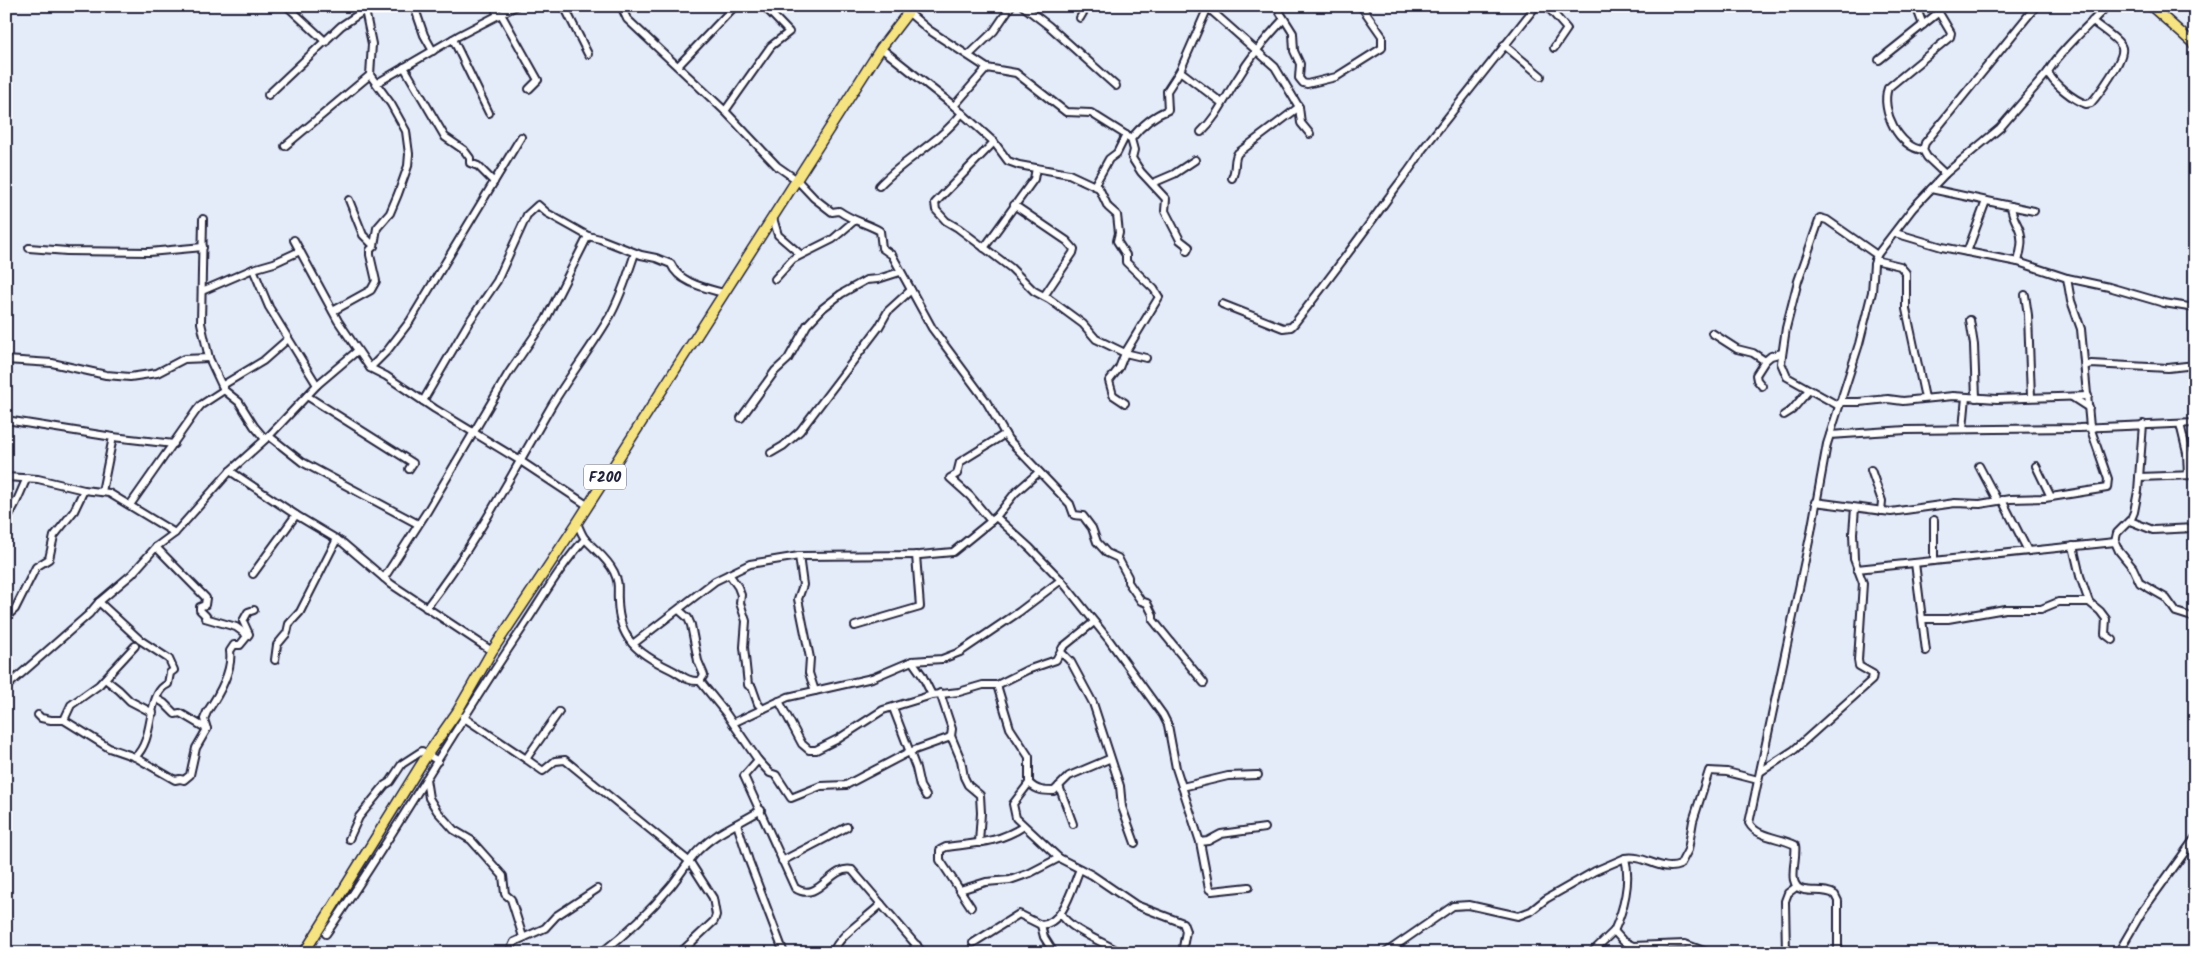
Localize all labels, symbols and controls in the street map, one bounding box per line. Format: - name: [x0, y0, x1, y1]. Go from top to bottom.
- road number: F200: [584, 464, 626, 490]

